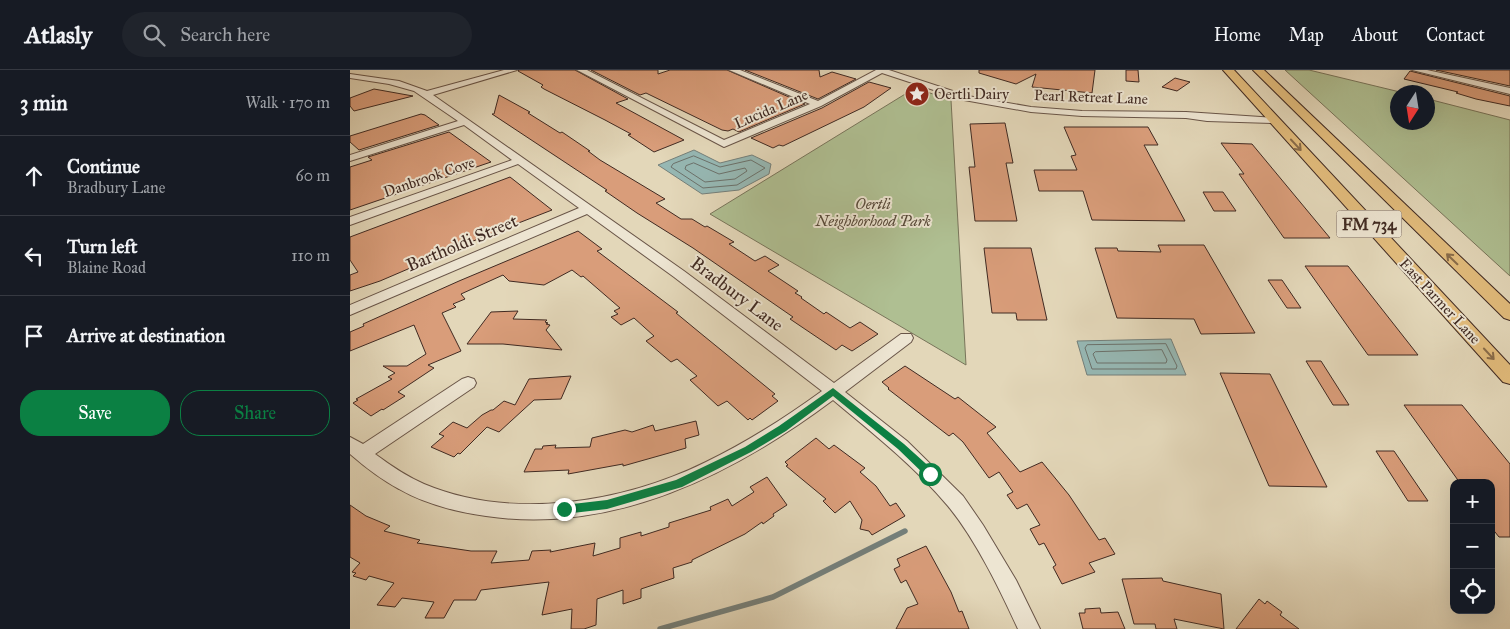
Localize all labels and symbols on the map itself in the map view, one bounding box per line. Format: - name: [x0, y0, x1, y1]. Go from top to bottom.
- place icon: Oertli Dairy: [904, 81, 930, 107]
- street label: Lucida Lane: [731, 85, 811, 133]
- place label: Oertli Dairy: [934, 85, 1010, 103]
- north arrow: [1390, 85, 1435, 130]
- street label: Pearl Retreat Lane: [1034, 86, 1148, 108]
- one-way arrow: [1290, 138, 1302, 151]
- street label: Danbrook Cove: [381, 153, 477, 201]
- park label: Oertli Neighborhood Park: [814, 195, 931, 230]
- street label: Bartholdi Street: [403, 209, 522, 276]
- road number: FM 734: [1336, 210, 1402, 238]
- street label: Bradbury Lane: [686, 252, 788, 336]
- one-way arrow: [1446, 253, 1459, 265]
- street label: East Parmer Lane: [1396, 254, 1484, 348]
- one-way arrow: [1483, 348, 1495, 361]
- route start: [919, 463, 942, 486]
- route end: [553, 498, 576, 521]

